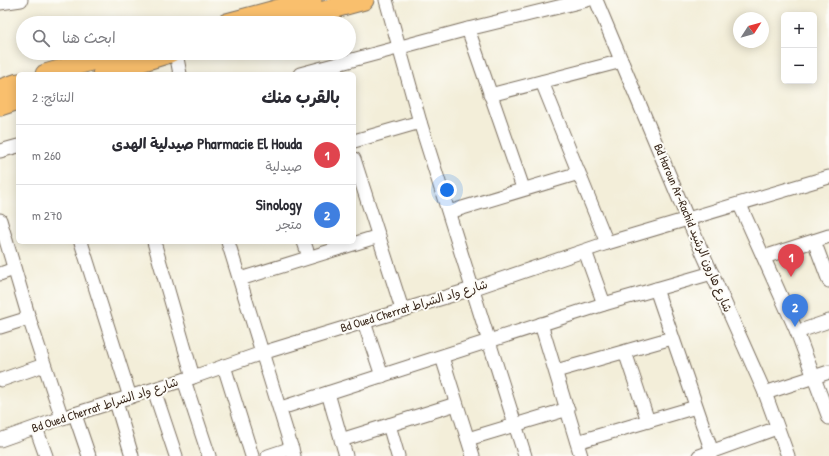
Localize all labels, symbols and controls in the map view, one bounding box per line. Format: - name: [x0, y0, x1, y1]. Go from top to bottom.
- north arrow: [733, 12, 769, 48]
- map controls: [781, 12, 817, 84]
- button: +: [781, 12, 817, 48]
- search box: [16, 16, 356, 60]
- icon: search: [30, 27, 52, 49]
- text: ابحث هنا: [62, 27, 116, 48]
- button: −: [781, 48, 817, 84]
- text: بالقرب منك: [262, 85, 340, 108]
- text: النتائج: 2: [32, 88, 74, 106]
- text: Pharmacie El Houda صيدلية الهدى: [112, 133, 302, 154]
- street label: Bd Haroun Ar-Rachid شارع هارون الرشيد: [649, 141, 737, 315]
- text: 260 m: [32, 146, 61, 164]
- text: 1: [325, 146, 329, 164]
- text: صيدلية: [265, 157, 302, 175]
- your location: [437, 180, 457, 200]
- text: Sinology: [256, 194, 302, 215]
- text: 270 m: [32, 206, 62, 224]
- text: 2: [324, 206, 330, 224]
- text: متجر: [277, 215, 302, 233]
- pin: 1: [778, 244, 804, 277]
- street label: Bd Oued Cherrat شارع واد الشراط: [338, 275, 490, 337]
- pin: 2: [782, 294, 808, 327]
- street label: Bd Oued Cherrat شارع واد الشراط: [29, 373, 181, 437]

